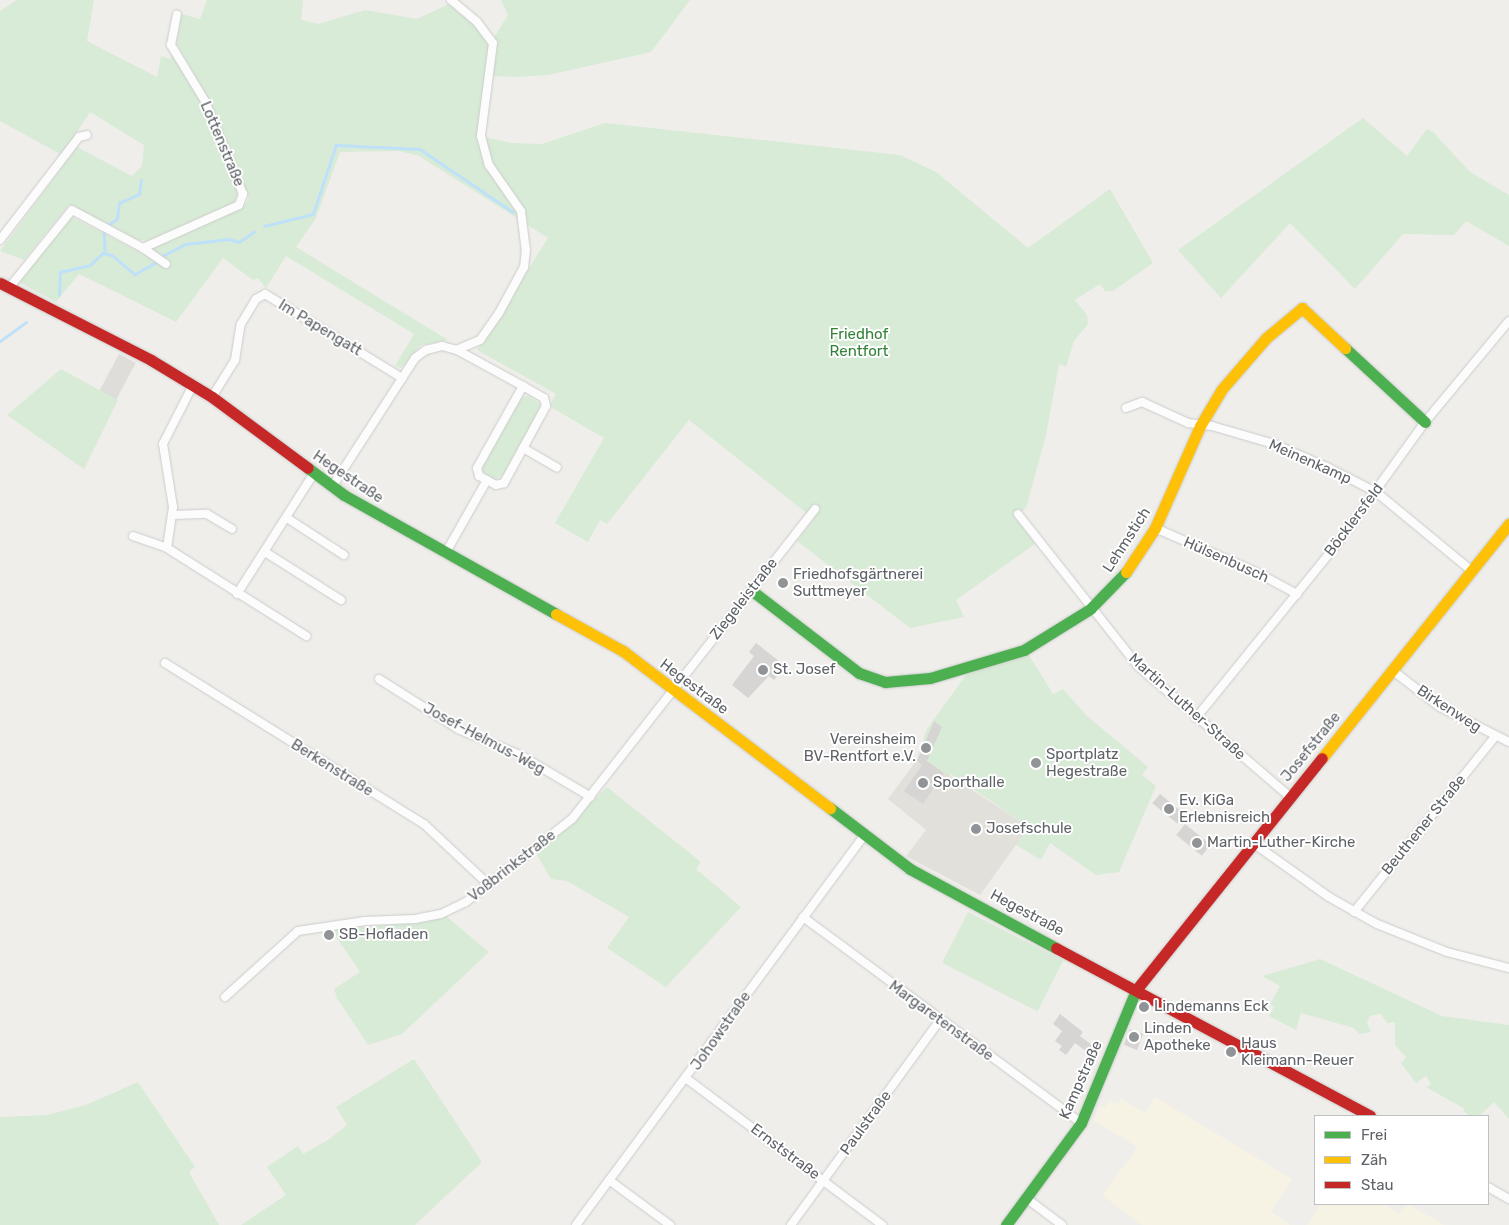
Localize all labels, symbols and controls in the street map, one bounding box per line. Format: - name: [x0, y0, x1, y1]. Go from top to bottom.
- street label: Lottenstraße: [196, 99, 248, 189]
- street label: Im Papengatt: [275, 296, 365, 360]
- park label: Friedhof Rentfort: [830, 325, 888, 360]
- street label: Meinenkamp: [1266, 436, 1354, 488]
- street label: Hegestraße: [309, 447, 387, 507]
- street label: Böcklersfeld: [1321, 480, 1387, 560]
- street label: Lehmstich: [1099, 504, 1155, 576]
- street label: Hülsenbusch: [1181, 533, 1271, 587]
- street label: Ziegeleistraße: [707, 555, 781, 643]
- place label: Friedhofsgärtnerei Suttmeyer: [793, 565, 923, 600]
- marker: Friedhofsgärtnerei Suttmeyer: [777, 577, 789, 589]
- street label: Martin-Luther-Straße: [1125, 650, 1249, 764]
- street label: Hegestraße: [656, 655, 732, 719]
- place label: St. Josef: [773, 661, 836, 679]
- marker: St. Josef: [757, 664, 769, 676]
- street label: Birkenweg: [1413, 681, 1485, 737]
- street label: Josef-Helmus-Weg: [420, 699, 548, 779]
- street label: Josefstraße: [1277, 709, 1345, 785]
- place label: Vereinsheim BV-Rentfort e.V.: [804, 730, 916, 765]
- street label: Berkenstraße: [288, 736, 376, 800]
- marker: Vereinsheim BV-Rentfort e.V.: [920, 742, 932, 754]
- place label: Sportplatz Hegestraße: [1046, 745, 1127, 780]
- marker: Sportplatz Hegestraße: [1030, 757, 1042, 769]
- street label: Beuthener Straße: [1378, 771, 1470, 879]
- place label: Sporthalle: [933, 774, 1005, 792]
- marker: Sporthalle: [917, 777, 929, 789]
- place label: Ev. KiGa Erlebnisreich: [1179, 791, 1270, 826]
- marker: Ev. KiGa Erlebnisreich: [1163, 803, 1175, 815]
- place label: Josefschule: [986, 820, 1072, 838]
- marker: Josefschule: [970, 823, 982, 835]
- street label: Voßbrinkstraße: [465, 826, 559, 906]
- place label: Martin-Luther-Kirche: [1207, 834, 1356, 852]
- marker: Martin-Luther-Kirche: [1191, 837, 1203, 849]
- street label: Hegestraße: [987, 886, 1067, 940]
- place label: SB-Hofladen: [339, 926, 428, 944]
- marker: SB-Hofladen: [323, 929, 335, 941]
- street label: Margaretenstraße: [885, 977, 997, 1065]
- street label: Johowstraße: [687, 988, 755, 1074]
- place label: Lindemanns Eck: [1154, 998, 1269, 1016]
- marker: Lindemanns Eck: [1138, 1001, 1150, 1013]
- place label: Linden Apotheke: [1144, 1019, 1211, 1054]
- marker: Linden Apotheke: [1128, 1031, 1140, 1043]
- place label: Haus Kleimann-Reuer: [1241, 1034, 1354, 1069]
- street label: Kampstraße: [1056, 1038, 1106, 1122]
- marker: Haus Kleimann-Reuer: [1225, 1046, 1237, 1058]
- street label: Paulstraße: [837, 1087, 895, 1159]
- legend: [1314, 1115, 1489, 1205]
- street label: Ernststraße: [747, 1120, 823, 1184]
- text: Frei: [1361, 1126, 1387, 1144]
- text: Zäh: [1361, 1151, 1387, 1169]
- text: Stau: [1361, 1176, 1394, 1194]

